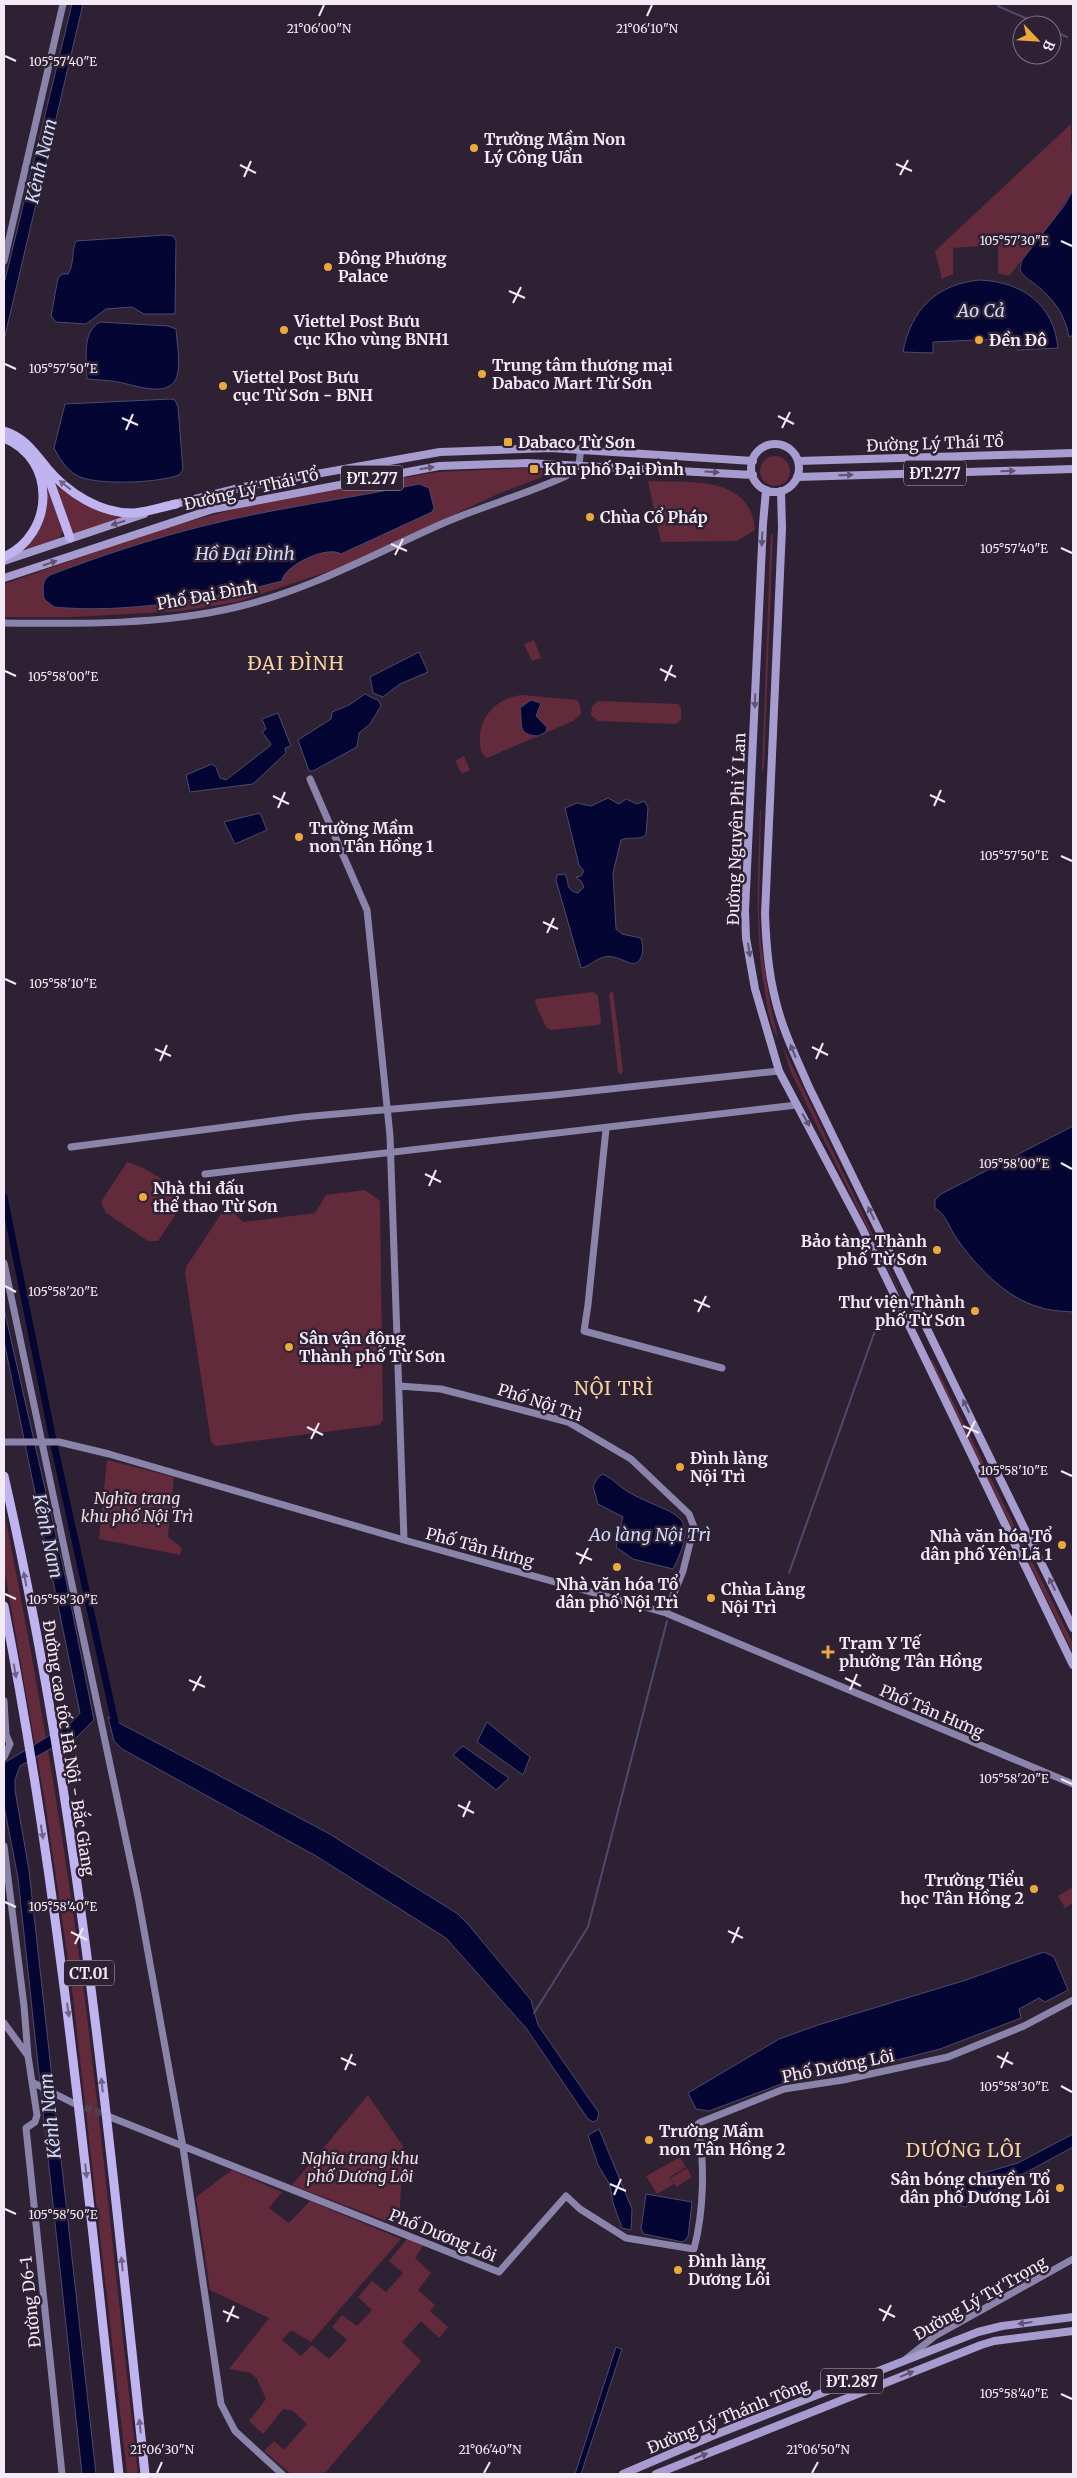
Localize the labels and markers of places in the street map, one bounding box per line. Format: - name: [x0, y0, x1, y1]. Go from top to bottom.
- place label: Trường Mầm Non Lý Công Uẩn: [484, 129, 626, 167]
- marker: Trường Mầm Non Lý Công Uẩn: [468, 142, 480, 154]
- place label: Đông Phương Palace: [338, 248, 446, 286]
- marker: Đông Phương Palace: [322, 261, 334, 273]
- place label: Viettel Post Bưu cục Kho vùng BNH1: [293, 311, 450, 349]
- marker: Viettel Post Bưu cục Kho vùng BNH1: [278, 324, 290, 336]
- place label: Đền Đô: [989, 330, 1047, 350]
- marker: Đền Đô: [973, 334, 985, 346]
- place label: Trung tâm thương mại Dabaco Mart Từ Sơn: [492, 355, 673, 393]
- place label: Viettel Post Bưu cục Từ Sơn - BNH: [232, 367, 373, 405]
- marker: Trung tâm thương mại Dabaco Mart Từ Sơn: [476, 368, 488, 380]
- marker: Viettel Post Bưu cục Từ Sơn - BNH: [217, 380, 229, 392]
- place label: Dabaco Từ Sơn: [518, 432, 635, 452]
- marker: Dabaco Từ Sơn: [502, 436, 514, 448]
- place label: Khu phố Đại Đình: [544, 459, 684, 479]
- marker: Khu phố Đại Đình: [528, 463, 540, 475]
- place label: Chùa Cổ Pháp: [600, 507, 708, 527]
- marker: Chùa Cổ Pháp: [584, 511, 596, 523]
- place label: Trường Mầm non Tân Hồng 1: [309, 818, 434, 856]
- marker: Trường Mầm non Tân Hồng 1: [293, 831, 305, 843]
- place label: Nhà thi đấu thể thao Từ Sơn: [153, 1178, 278, 1216]
- marker: Nhà thi đấu thể thao Từ Sơn: [137, 1191, 149, 1203]
- place label: Bảo tàng Thành phố Từ Sơn: [801, 1231, 927, 1269]
- marker: Bảo tàng Thành phố Từ Sơn: [931, 1244, 943, 1256]
- place label: Thư viện Thành phố Từ Sơn: [838, 1292, 965, 1330]
- marker: Thư viện Thành phố Từ Sơn: [969, 1305, 981, 1317]
- place label: Sân vận động Thành phố Từ Sơn: [299, 1328, 445, 1366]
- marker: Sân vận động Thành phố Từ Sơn: [283, 1341, 295, 1353]
- place label: Đình làng Nội Trì: [690, 1448, 768, 1486]
- marker: Đình làng Nội Trì: [674, 1461, 686, 1473]
- place label: Nhà văn hóa Tổ dân phố Yên Lã 1: [921, 1526, 1053, 1564]
- marker: Nhà văn hóa Tổ dân phố Yên Lã 1: [1056, 1539, 1068, 1551]
- marker: Nhà văn hóa Tổ dân phố Nội Trì: [611, 1561, 623, 1573]
- place label: Nhà văn hóa Tổ dân phố Nội Trì: [556, 1574, 679, 1612]
- place label: Chùa Làng Nội Trì: [721, 1579, 805, 1617]
- marker: Chùa Làng Nội Trì: [705, 1592, 717, 1604]
- place label: Trạm Y Tế phường Tân Hồng: [839, 1633, 982, 1671]
- marker: Trạm Y Tế phường Tân Hồng: [821, 1645, 835, 1659]
- place label: Trường Tiểu học Tân Hồng 2: [900, 1870, 1024, 1908]
- marker: Trường Tiểu học Tân Hồng 2: [1028, 1883, 1040, 1895]
- place label: Trường Mầm non Tân Hồng 2: [659, 2121, 785, 2159]
- marker: Trường Mầm non Tân Hồng 2: [643, 2134, 655, 2146]
- place label: Sân bóng chuyền Tổ dân phố Dương Lôi: [891, 2169, 1051, 2207]
- marker: Sân bóng chuyền Tổ dân phố Dương Lôi: [1054, 2182, 1066, 2194]
- place label: Đình làng Dương Lôi: [688, 2251, 771, 2289]
- marker: Đình làng Dương Lôi: [672, 2264, 684, 2276]

